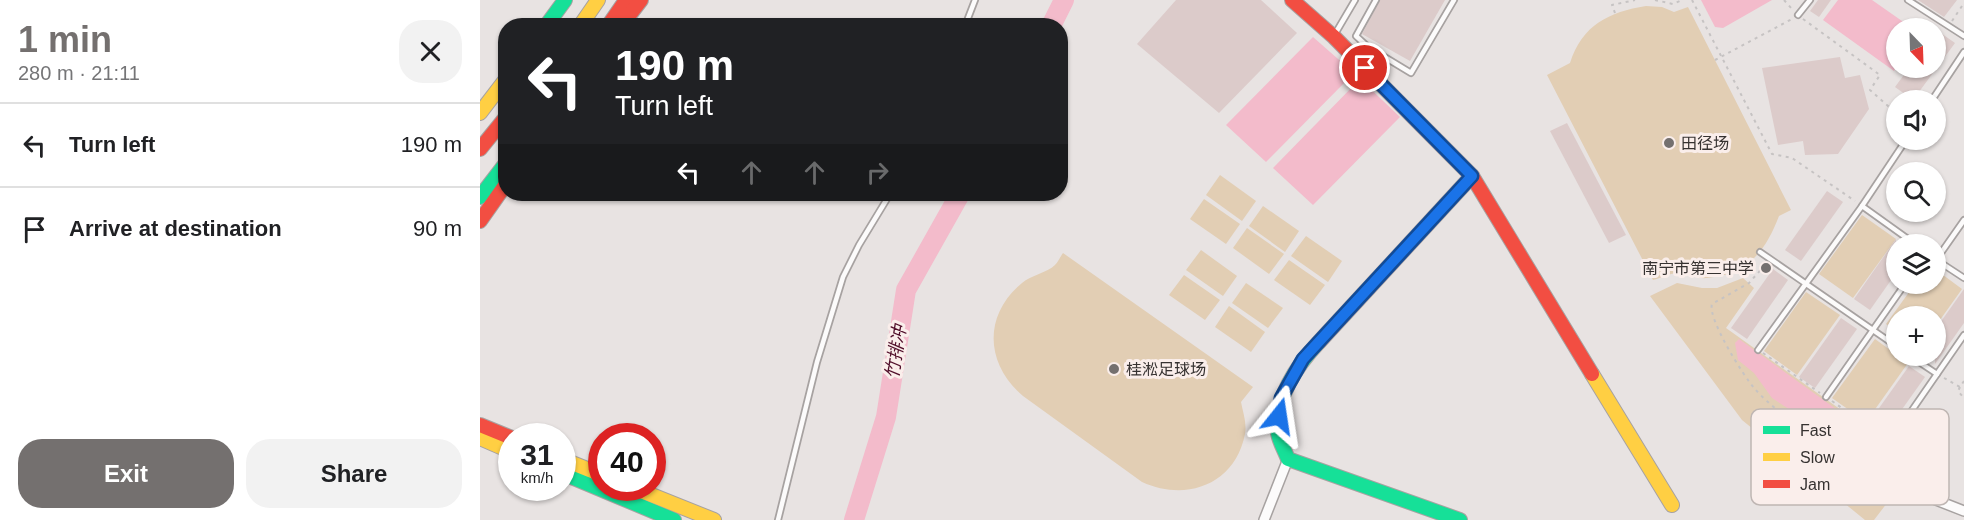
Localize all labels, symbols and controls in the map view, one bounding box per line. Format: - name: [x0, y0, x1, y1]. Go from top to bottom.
- north arrow: [1886, 18, 1946, 78]
- map controls: [1886, 18, 1946, 366]
- text: 1 min: [18, 19, 112, 60]
- button: close: [399, 20, 462, 83]
- icon: left: [516, 42, 594, 120]
- text: 190 m: [615, 42, 734, 89]
- pin: [1339, 42, 1390, 93]
- icon: arrive: [1348, 51, 1381, 84]
- text: 280 m · 21:11: [18, 62, 140, 84]
- button: sound: [1886, 90, 1946, 150]
- text: Turn left: [615, 91, 713, 121]
- icon: left: [18, 129, 51, 162]
- text: Turn left: [69, 132, 155, 157]
- text: 190 m: [401, 132, 462, 157]
- place label: 田径场: [1681, 135, 1729, 152]
- marker: 田径场: [1662, 136, 1676, 150]
- icon: left: [672, 156, 705, 189]
- icon: ahead: [735, 156, 768, 189]
- icon: ahead: [798, 156, 831, 189]
- icon: right: [861, 156, 894, 189]
- button: search: [1886, 162, 1946, 222]
- icon: arrive: [18, 213, 51, 246]
- text: Arrive at destination: [69, 216, 282, 241]
- text: 90 m: [413, 216, 462, 241]
- button: layers: [1886, 234, 1946, 294]
- place label: 南宁市第三中学: [1642, 260, 1754, 277]
- marker: 南宁市第三中学: [1759, 261, 1773, 275]
- button: +: [1886, 306, 1946, 366]
- water label: 竹排冲: [882, 322, 910, 380]
- place label: 桂淞足球场: [1126, 361, 1206, 378]
- marker: 桂淞足球场: [1107, 362, 1121, 376]
- position arrow: [1247, 384, 1311, 448]
- legend: [1751, 409, 1949, 505]
- text: Fast: [1800, 422, 1832, 439]
- speed limit sign: 40: [588, 423, 666, 501]
- text: 31: [520, 438, 554, 471]
- button: Exit: [18, 439, 234, 508]
- button: Share: [246, 439, 462, 508]
- text: Slow: [1800, 449, 1835, 466]
- text: km/h: [521, 469, 553, 486]
- text: Jam: [1800, 476, 1830, 493]

